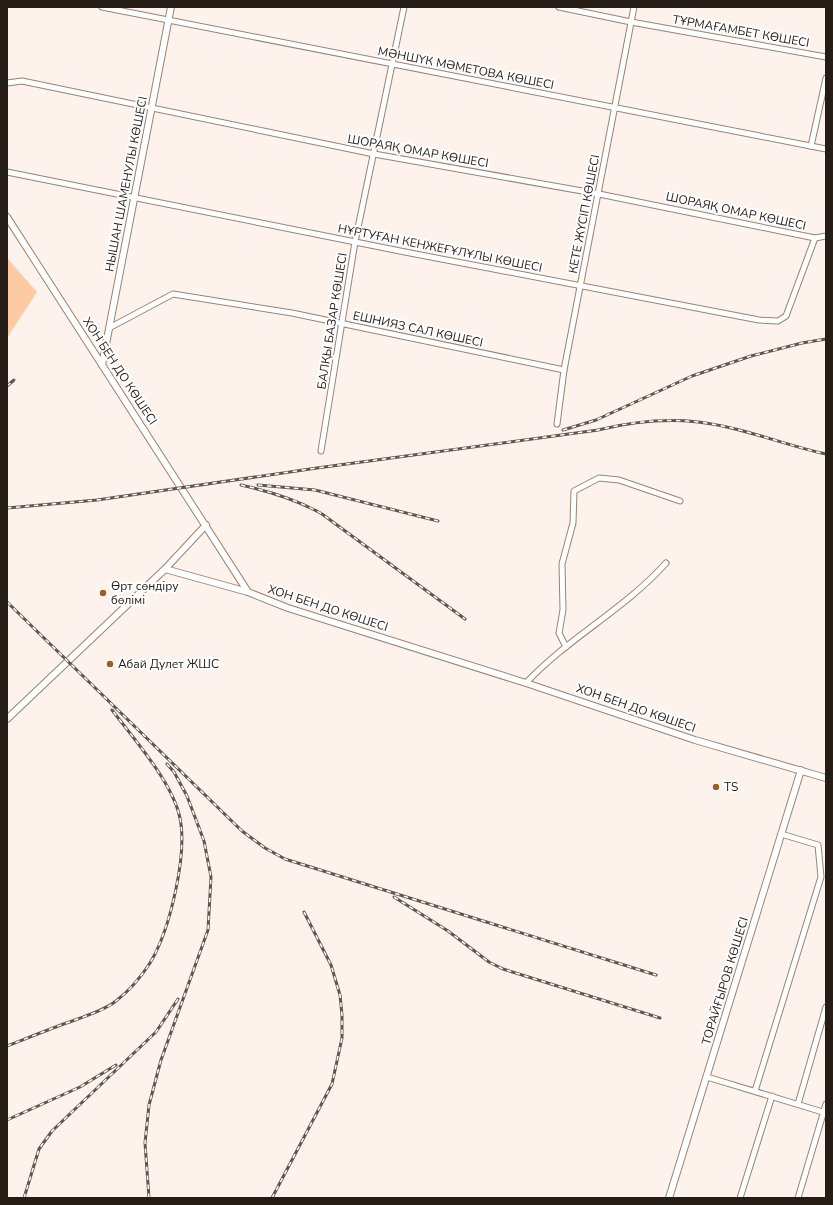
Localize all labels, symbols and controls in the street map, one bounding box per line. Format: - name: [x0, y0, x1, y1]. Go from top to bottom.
- street label: ТҰРМАҒАМБЕТ КӨШЕСІ: [671, 11, 811, 51]
- street label: МӘНШҮК МӘМЕТОВА КӨШЕСІ: [377, 43, 555, 93]
- street label: НЫШАН ШАМЕНУЛЫ КӨШЕСІ: [101, 95, 151, 273]
- street label: ШОРАЯҚ ОМАР КӨШЕСІ: [346, 131, 490, 171]
- street label: КЕТЕ ЖҮСІП КӨШЕСІ: [565, 153, 603, 275]
- street label: ШОРАЯҚ ОМАР КӨШЕСІ: [664, 188, 808, 234]
- street label: НҰРТУҒАН КЕНЖЕҒҰЛҰЛЫ КӨШЕСІ: [336, 220, 544, 276]
- street label: БАЛҚЫ БАЗАР КӨШЕСІ: [313, 252, 351, 390]
- street label: ЕШНИЯЗ САЛ КӨШЕСІ: [351, 307, 485, 351]
- street label: ХОН БЕН ДО КӨШЕСІ: [79, 314, 161, 428]
- place label: Өрт сөндіру бөлімі: [111, 578, 179, 608]
- street label: ХОН БЕН ДО КӨШЕСІ: [266, 581, 390, 635]
- marker: Өрт сөндіру бөлімі: [98, 588, 108, 598]
- place label: Абай Дулет ЖШС: [118, 656, 219, 672]
- marker: Абай Дулет ЖШС: [105, 659, 115, 669]
- street label: ХОН БЕН ДО КӨШЕСІ: [574, 680, 698, 736]
- place label: TS: [724, 779, 738, 795]
- marker: TS: [711, 782, 721, 792]
- street label: ТОРАЙҒЫРОВ КӨШЕСІ: [698, 915, 752, 1047]

